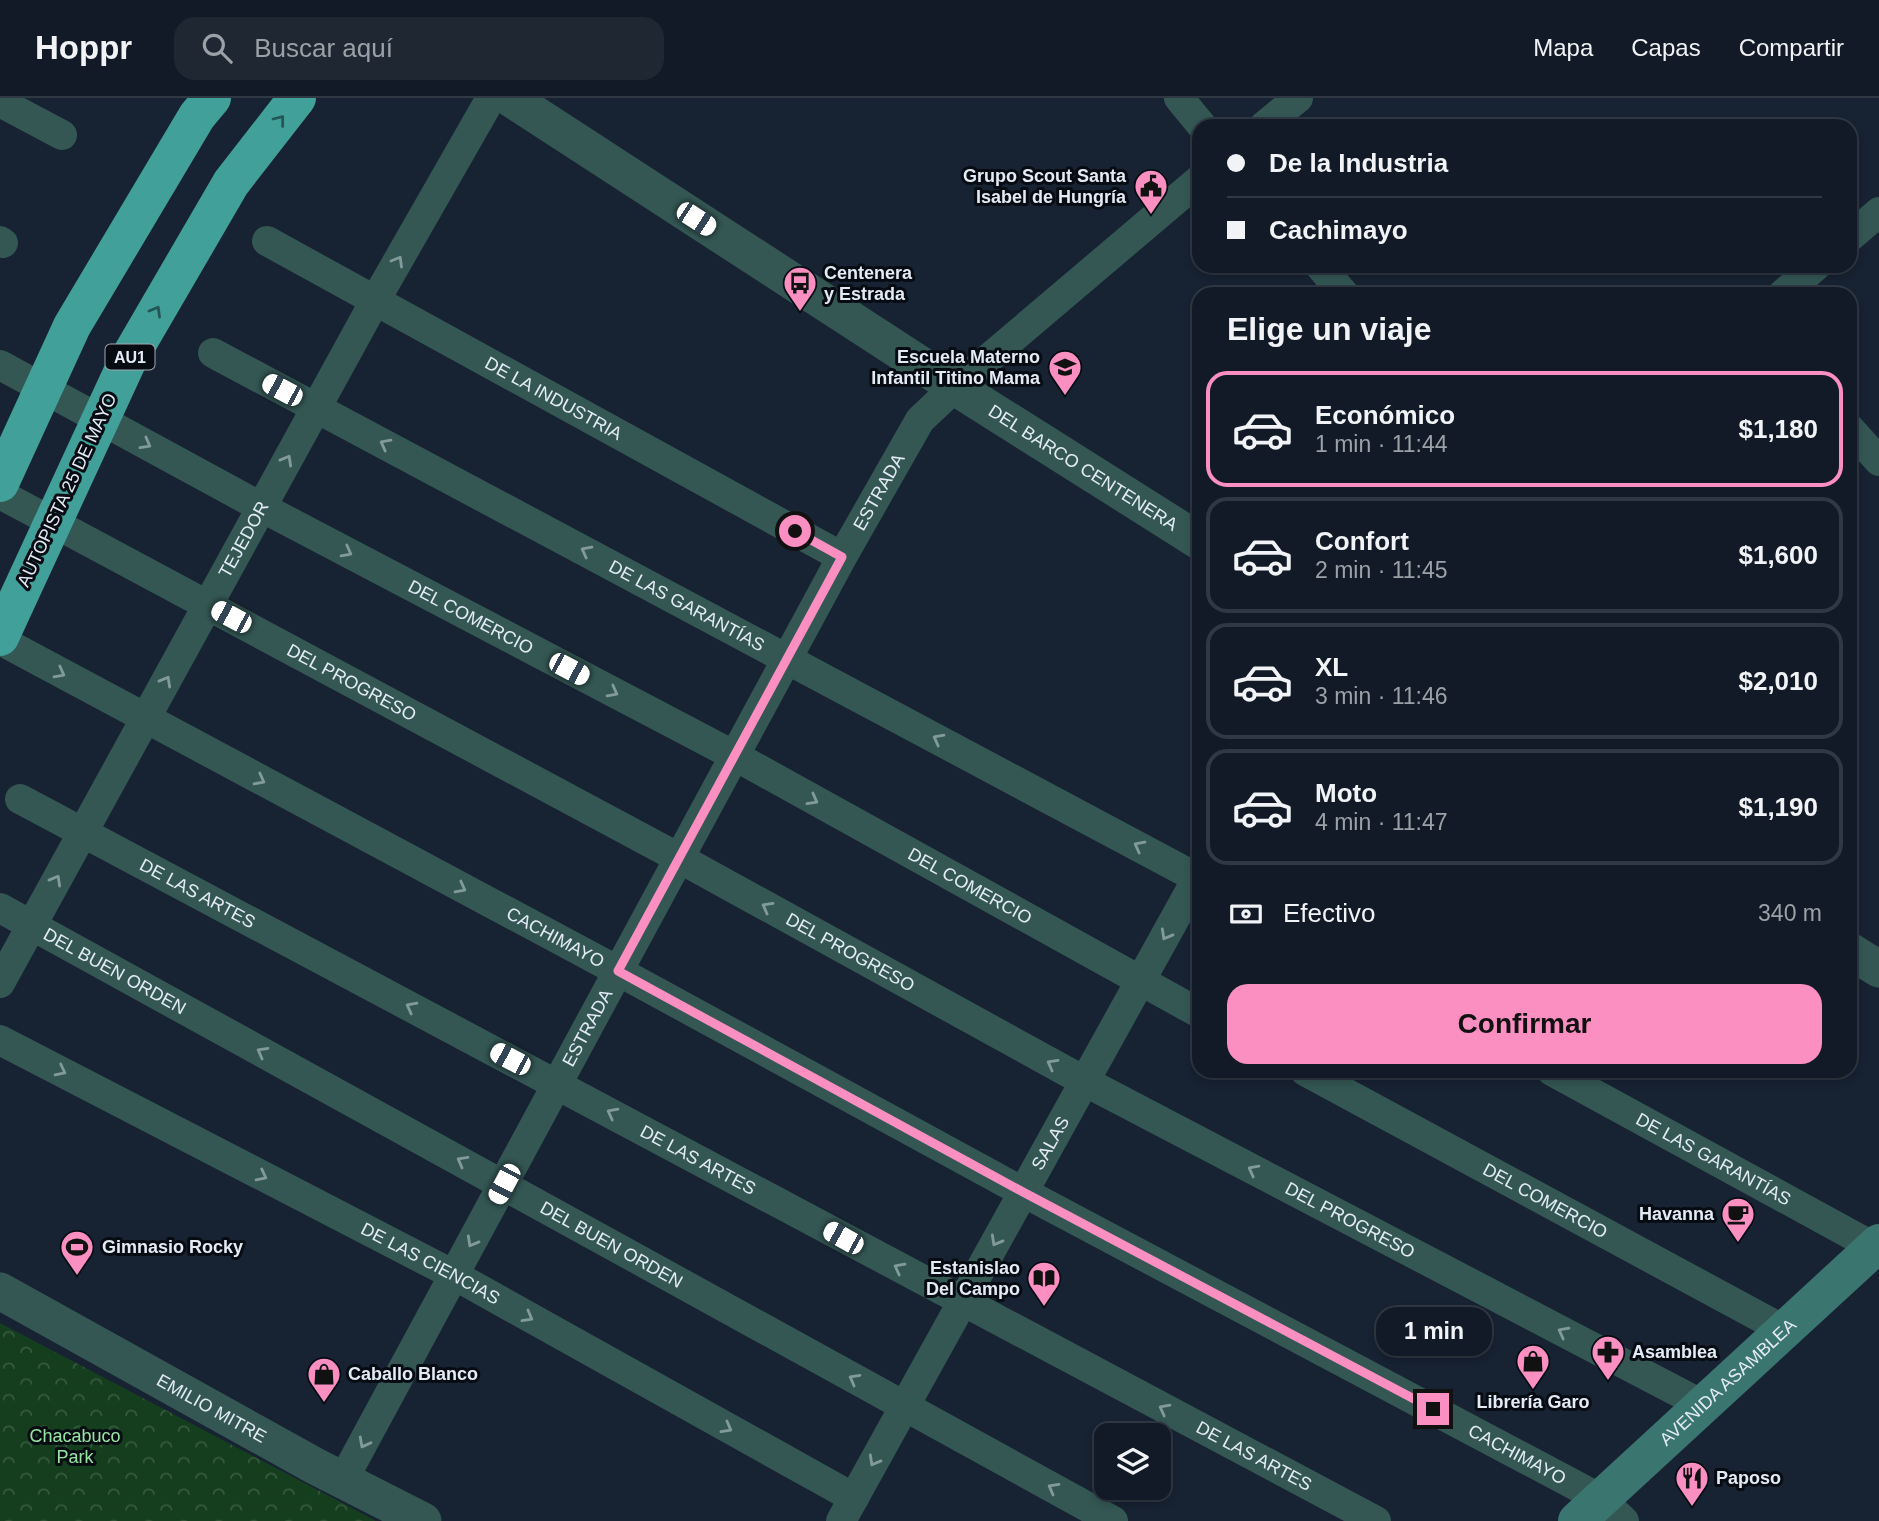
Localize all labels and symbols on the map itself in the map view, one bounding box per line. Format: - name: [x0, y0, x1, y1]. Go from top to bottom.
- one-way arrow: [271, 116, 284, 128]
- place label: Grupo Scout Santa Isabel de Hungría: [963, 166, 1127, 207]
- public building icon: Grupo Scout Santa Isabel de Hungría: [1132, 167, 1170, 216]
- car: [673, 199, 720, 239]
- one-way arrow: [389, 255, 402, 268]
- place label: Centenera y Estrada: [824, 263, 913, 304]
- bus stop icon: Centenera y Estrada: [781, 264, 819, 313]
- one-way arrow: [148, 306, 161, 318]
- road number: AU1: [106, 344, 154, 370]
- place label: Escuela Materno Infantil Titino Mama: [871, 347, 1041, 388]
- school or university icon: Escuela Materno Infantil Titino Mama: [1046, 348, 1084, 397]
- street label: DE LA INDUSTRIA: [482, 353, 625, 444]
- car: [259, 371, 306, 409]
- street label: AUTOPISTA 25 DE MAYO: [13, 390, 121, 590]
- street label: DEL BARCO CENTENERA: [985, 401, 1181, 535]
- one-way arrow: [139, 436, 151, 449]
- one-way arrow: [380, 439, 392, 452]
- street label: ESTRADA: [849, 450, 909, 534]
- one-way arrow: [279, 454, 292, 467]
- street label: TEJEDOR: [215, 498, 273, 581]
- route start: [779, 515, 811, 547]
- one-way arrow: [339, 543, 352, 557]
- one-way arrow: [581, 546, 593, 560]
- street label: DE LAS GARANTÍAS: [606, 556, 768, 655]
- street label: DEL COMERCIO: [405, 576, 537, 658]
- car: [208, 598, 255, 636]
- street label: DEL PROGRESO: [284, 640, 420, 725]
- car: [546, 650, 593, 688]
- one-way arrow: [53, 665, 65, 678]
- one-way arrow: [158, 675, 171, 688]
- one-way arrow: [606, 684, 618, 697]
- one-way arrow: [933, 734, 945, 748]
- one-way arrow: [253, 772, 266, 786]
- one-way arrow: [806, 792, 819, 805]
- one-way arrow: [1133, 841, 1146, 855]
- street label: DEL COMERCIO: [904, 844, 1035, 928]
- street label: DE LAS ARTES: [136, 855, 259, 932]
- one-way arrow: [48, 875, 62, 887]
- one-way arrow: [454, 879, 466, 893]
- one-way arrow: [761, 901, 774, 915]
- street label: CACHIMAYO: [503, 903, 608, 972]
- street label: DEL PROGRESO: [783, 909, 918, 996]
- street label: DEL BUEN ORDEN: [40, 924, 189, 1018]
- one-way arrow: [1161, 927, 1174, 940]
- street label: ESTRADA: [558, 986, 616, 1070]
- one-way arrow: [406, 1002, 418, 1015]
- car: [487, 1040, 534, 1078]
- one-way arrow: [257, 1047, 270, 1060]
- one-way arrow: [1047, 1058, 1059, 1072]
- one-way arrow: [53, 1063, 66, 1077]
- one-way arrow: [607, 1108, 619, 1122]
- street label: DE LAS GARANTÍAS: [1633, 1109, 1794, 1210]
- street label: SALAS: [1028, 1113, 1073, 1173]
- street label: DE LAS ARTES: [637, 1121, 759, 1199]
- one-way arrow: [457, 1156, 469, 1169]
- street label: DEL COMERCIO: [1479, 1159, 1611, 1243]
- car: [485, 1161, 524, 1207]
- one-way arrow: [1248, 1164, 1260, 1178]
- one-way arrow: [255, 1168, 268, 1181]
- street label: DEL PROGRESO: [1282, 1178, 1418, 1262]
- cafe icon: Havanna: [1719, 1195, 1757, 1244]
- street label: DEL BUEN ORDEN: [537, 1198, 686, 1292]
- place label: Havanna: [1639, 1204, 1715, 1224]
- street label: DE LAS CIENCIAS: [358, 1219, 503, 1309]
- car: [820, 1219, 867, 1257]
- sports icon: Gimnasio Rocky: [58, 1228, 96, 1277]
- one-way arrow: [991, 1233, 1004, 1246]
- one-way arrow: [467, 1235, 480, 1248]
- place label: Gimnasio Rocky: [102, 1237, 243, 1257]
- place label: Estanislao Del Campo: [926, 1258, 1020, 1299]
- library icon: Estanislao Del Campo: [1025, 1259, 1063, 1308]
- one-way arrow: [893, 1263, 906, 1276]
- callout: 1 min: [1375, 1308, 1491, 1356]
- one-way arrow: [521, 1309, 534, 1322]
- street label: AVENIDA ASAMBLEA: [1656, 1315, 1800, 1450]
- one-way arrow: [1558, 1327, 1570, 1340]
- pharmacy icon: Asamblea: [1589, 1333, 1627, 1382]
- shop icon: Librería Garo: [1514, 1342, 1552, 1391]
- place label: Asamblea: [1632, 1342, 1718, 1362]
- shop icon: Caballo Blanco: [305, 1355, 343, 1404]
- place label: Caballo Blanco: [348, 1364, 478, 1384]
- street label: EMILIO MITRE: [153, 1370, 270, 1447]
- one-way arrow: [848, 1374, 861, 1387]
- place label: Librería Garo: [1476, 1392, 1590, 1412]
- route end: [1417, 1393, 1449, 1425]
- one-way arrow: [1159, 1404, 1172, 1417]
- street label: DE LAS ARTES: [1193, 1417, 1315, 1495]
- one-way arrow: [720, 1420, 733, 1433]
- street label: CACHIMAYO: [1465, 1420, 1569, 1489]
- park label: Chacabuco Park: [29, 1426, 121, 1467]
- one-way arrow: [359, 1435, 372, 1448]
- one-way arrow: [869, 1454, 882, 1466]
- restaurant icon: Paposo: [1673, 1459, 1711, 1508]
- place label: Paposo: [1716, 1468, 1781, 1488]
- one-way arrow: [1048, 1483, 1060, 1496]

